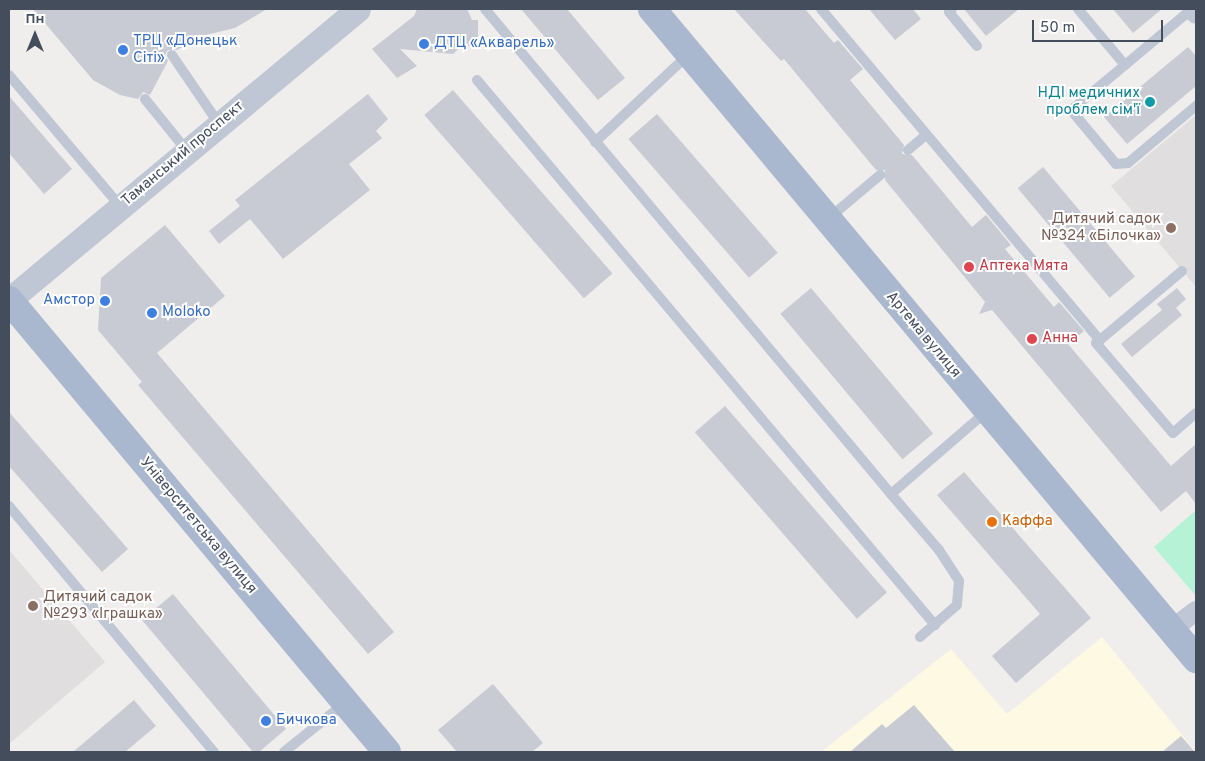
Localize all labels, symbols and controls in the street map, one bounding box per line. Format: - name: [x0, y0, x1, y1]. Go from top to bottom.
- north arrow: [10, 10, 60, 60]
- scale bar: [1035, 10, 1166, 42]
- text: Пн: [26, 11, 44, 28]
- text: 50 m: [1040, 19, 1075, 38]
- place label: ТРЦ «Донецьк Сіті»: [133, 32, 238, 67]
- place label: ДТЦ «Акварель»: [434, 35, 554, 53]
- marker: ДТЦ «Акварель»: [418, 38, 430, 50]
- marker: ТРЦ «Донецьк Сіті»: [117, 44, 129, 56]
- place label: НДІ медичних проблем сім'ї: [1038, 84, 1140, 119]
- marker: НДІ медичних проблем сім'ї: [1144, 96, 1156, 108]
- street label: Таманський проспект: [118, 98, 248, 210]
- place label: Дитячий садок №324 «Білочка»: [1041, 210, 1161, 245]
- marker: Дитячий садок №324 «Білочка»: [1165, 222, 1177, 234]
- place label: Аптека Мята: [979, 258, 1068, 276]
- marker: Аптека Мята: [963, 261, 975, 273]
- street label: Артема вулиця: [882, 288, 964, 382]
- place label: Амстор: [43, 292, 95, 310]
- marker: Амстор: [99, 295, 111, 307]
- place label: Moloko: [162, 304, 211, 322]
- marker: Moloko: [146, 307, 158, 319]
- place label: Анна: [1042, 330, 1078, 348]
- marker: Анна: [1026, 333, 1038, 345]
- street label: Університетська вулиця: [136, 454, 260, 598]
- place label: Каффа: [1002, 513, 1053, 531]
- marker: Каффа: [986, 516, 998, 528]
- place label: Дитячий садок №293 «Іграшка»: [43, 588, 163, 623]
- marker: Дитячий садок №293 «Іграшка»: [27, 600, 39, 612]
- place label: Бичкова: [276, 712, 337, 730]
- marker: Бичкова: [260, 715, 272, 727]

